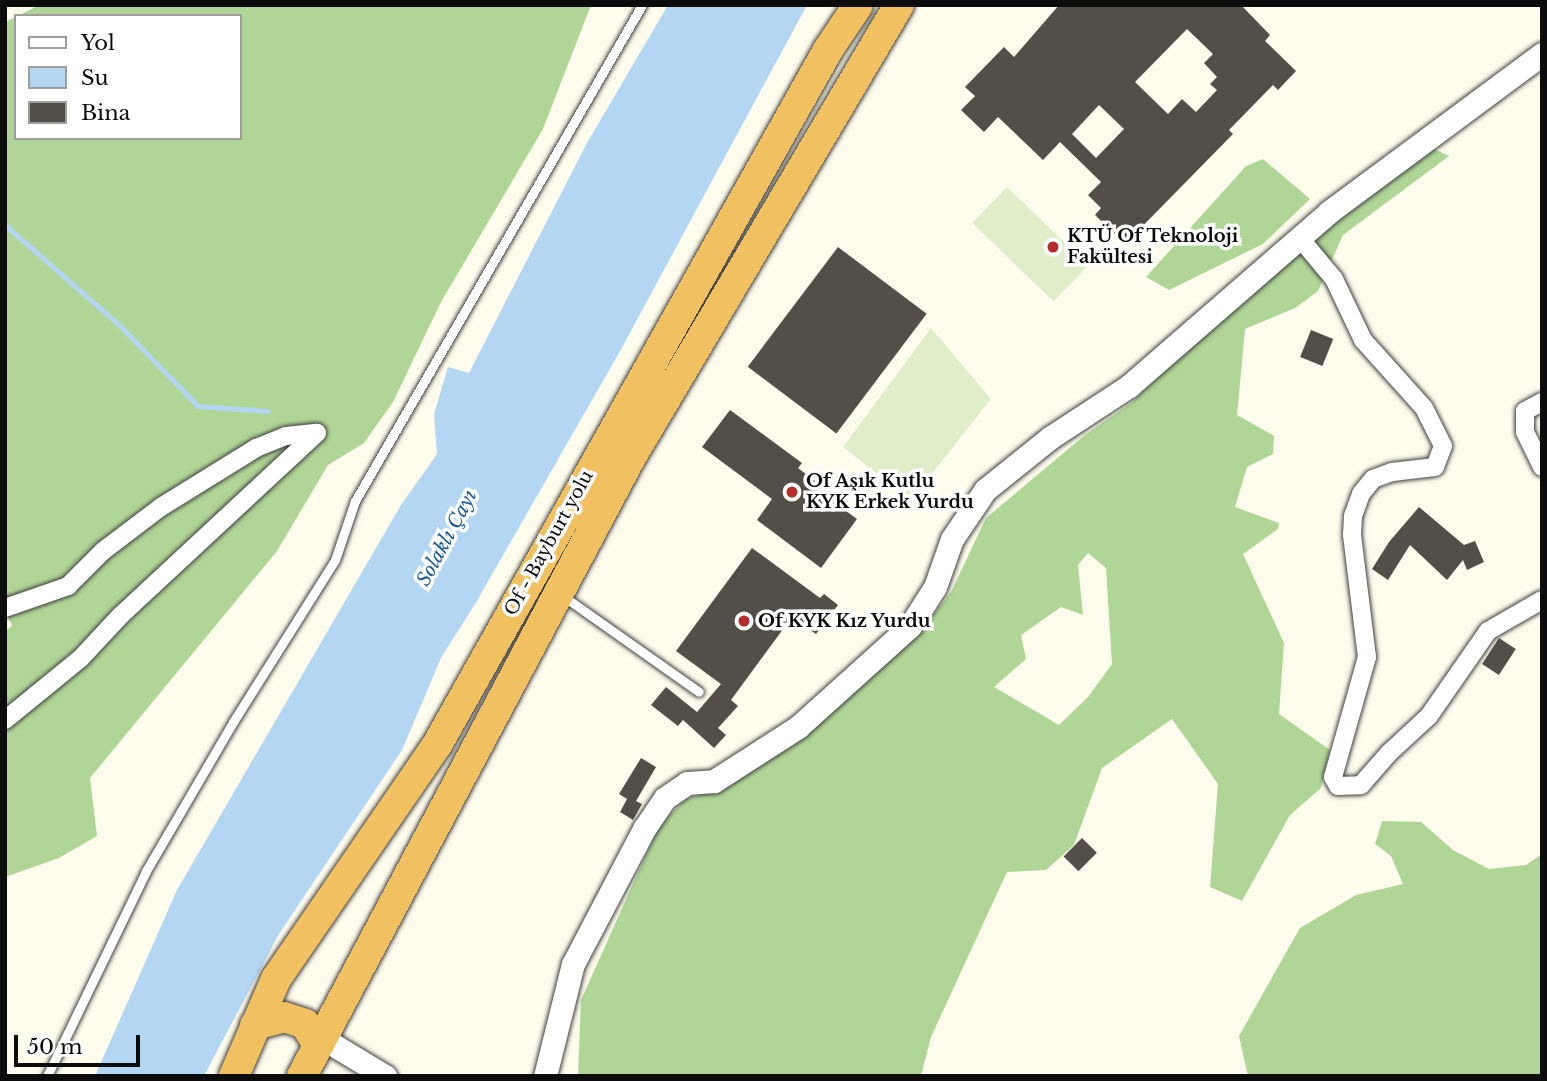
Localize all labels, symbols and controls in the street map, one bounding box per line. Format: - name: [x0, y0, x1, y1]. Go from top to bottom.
- legend: [14, 14, 242, 140]
- text: Yol: [81, 30, 115, 56]
- text: Su: [81, 65, 109, 91]
- text: Bina: [81, 100, 130, 126]
- place label: KTÜ Of Teknoloji Fakültesi: [1067, 226, 1239, 268]
- marker: KTÜ Of Teknoloji Fakültesi: [1045, 239, 1061, 255]
- street label: Of - Bayburt yolu: [500, 466, 598, 620]
- place label: Of Aşık Kutlu KYK Erkek Yurdu: [806, 471, 975, 514]
- marker: Of Aşık Kutlu KYK Erkek Yurdu: [784, 484, 800, 500]
- water label: Solaklı Çayı: [412, 486, 482, 590]
- place label: Of KYK Kız Yurdu: [758, 610, 932, 632]
- marker: Of KYK Kız Yurdu: [736, 613, 752, 629]
- scale bar: [18, 1021, 144, 1066]
- text: 50 m: [27, 1034, 82, 1060]

